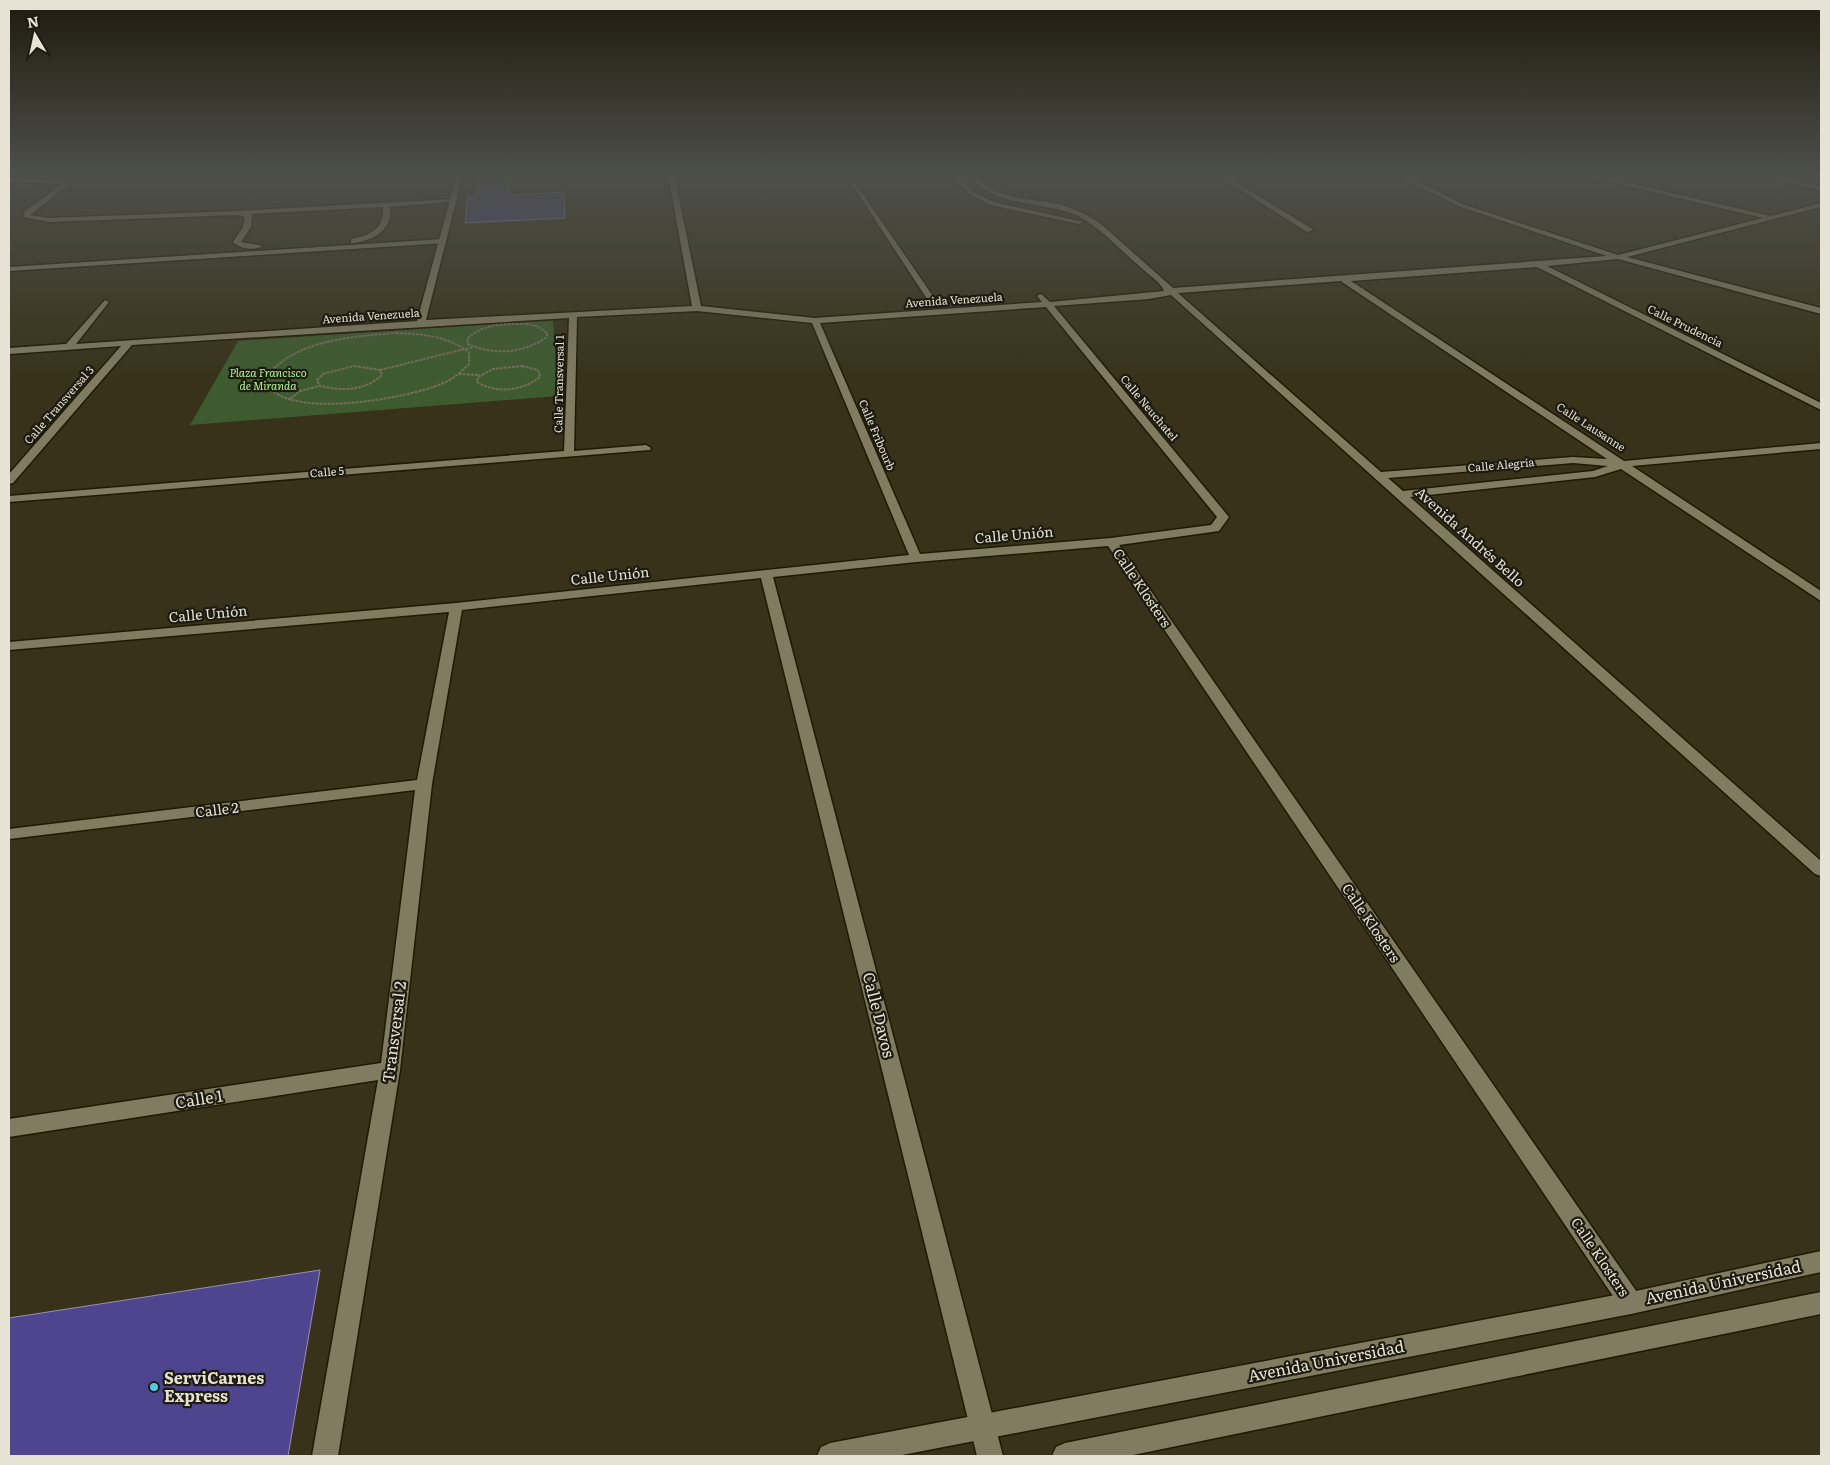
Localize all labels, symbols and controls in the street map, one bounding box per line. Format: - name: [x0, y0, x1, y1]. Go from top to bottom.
- north arrow: [10, 10, 60, 60]
- text: N: [25, 10, 40, 32]
- street label: Avenida Venezuela: [905, 288, 1003, 310]
- street label: Calle Prudencia: [1645, 300, 1726, 350]
- street label: Avenida Venezuela: [322, 304, 420, 326]
- street label: Calle Transversal 1: [549, 334, 567, 433]
- street label: Calle Transversal 3: [20, 362, 97, 447]
- park label: Plaza Francisco de Miranda: [229, 364, 307, 393]
- street label: Calle Neuchatel: [1117, 371, 1182, 444]
- street label: Calle Fribourb: [856, 397, 900, 473]
- street label: Calle Lausanne: [1554, 398, 1629, 455]
- street label: Calle Alegría: [1467, 453, 1535, 475]
- street label: Calle 5: [309, 462, 345, 480]
- street label: Avenida Andrés Bello: [1412, 482, 1530, 591]
- street label: Calle Unión: [974, 521, 1054, 547]
- street label: Calle Klosters: [1109, 544, 1177, 631]
- street label: Calle Unión: [570, 561, 650, 589]
- street label: Calle Unión: [168, 600, 248, 626]
- street label: Calle 2: [194, 796, 240, 822]
- street label: Calle Klosters: [1338, 879, 1406, 966]
- street label: Calle Davos: [858, 969, 902, 1060]
- street label: Transversal 2: [375, 980, 411, 1084]
- street label: Calle 1: [173, 1082, 225, 1114]
- street label: Calle Klosters: [1567, 1213, 1635, 1300]
- street label: Avenida Universidad: [1643, 1253, 1803, 1309]
- street label: Avenida Universidad: [1246, 1333, 1406, 1387]
- place label: ServiCarnes Express: [164, 1365, 264, 1407]
- marker: ServiCarnes Express: [148, 1381, 160, 1393]

